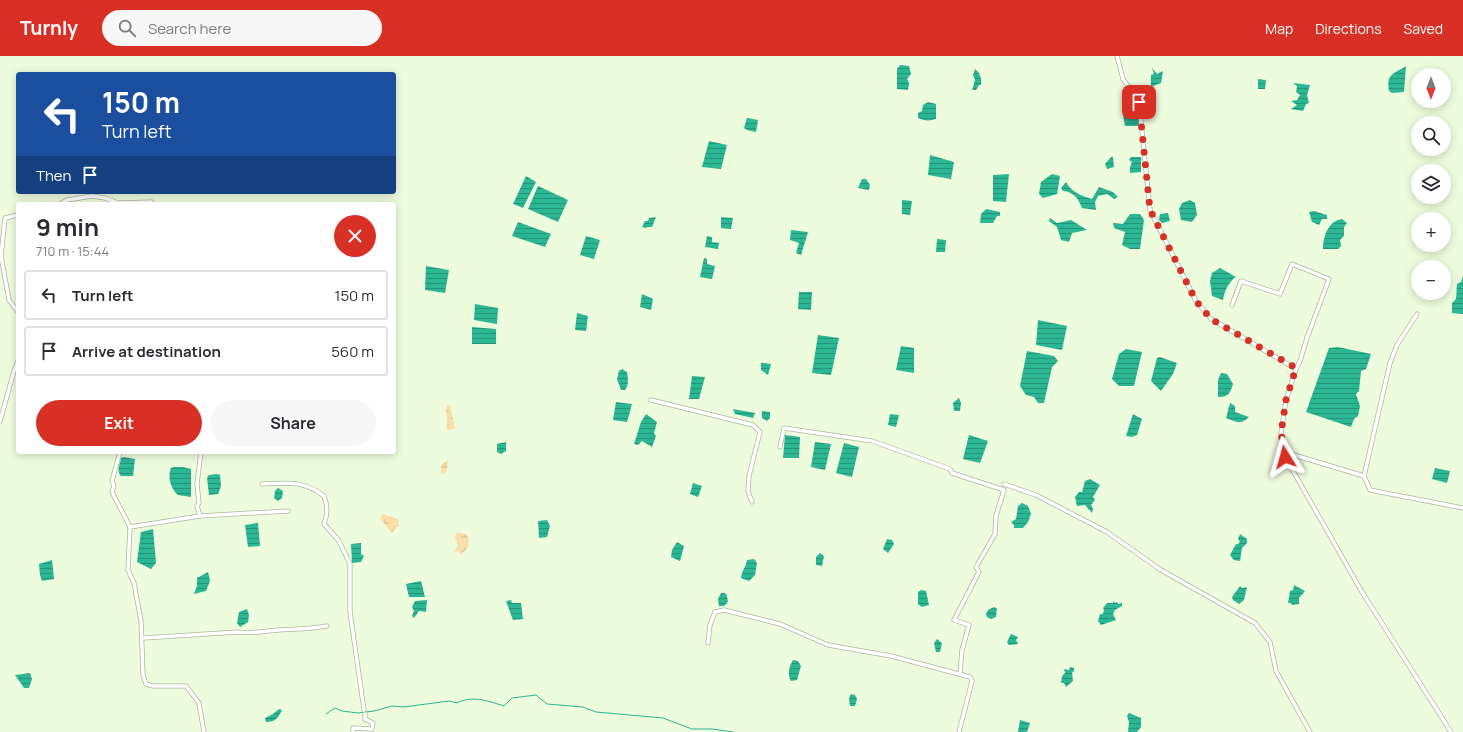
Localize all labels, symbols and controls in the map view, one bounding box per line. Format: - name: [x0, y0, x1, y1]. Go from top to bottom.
- search box: [102, 10, 382, 46]
- text: Turnly: [20, 15, 78, 41]
- icon: search: [116, 17, 138, 39]
- text: Search here: [148, 18, 231, 39]
- text: Map: [1265, 19, 1293, 38]
- text: Directions: [1315, 19, 1382, 38]
- text: Saved: [1404, 19, 1443, 38]
- north arrow: [1411, 68, 1451, 108]
- map controls: [1411, 68, 1451, 300]
- text: 150 m: [102, 83, 180, 121]
- pin: [1122, 85, 1156, 119]
- icon: left: [36, 88, 88, 140]
- icon: arrive: [1128, 91, 1150, 113]
- button: search: [1411, 116, 1451, 156]
- text: Turn left: [102, 119, 172, 143]
- icon: arrive: [79, 164, 101, 186]
- button: layers: [1411, 164, 1451, 204]
- text: Then: [36, 165, 71, 186]
- text: 9 min: [36, 210, 99, 243]
- button: +: [1411, 212, 1451, 252]
- button: close: [334, 215, 376, 257]
- text: 710 m · 15:44: [36, 242, 109, 260]
- button: −: [1411, 260, 1451, 300]
- icon: left: [38, 284, 60, 306]
- text: Turn left: [72, 285, 134, 306]
- text: 150 m: [335, 285, 374, 306]
- icon: arrive: [38, 340, 60, 362]
- text: Arrive at destination: [72, 341, 221, 362]
- text: 560 m: [331, 341, 374, 362]
- button: Exit: [36, 400, 202, 446]
- button: Share: [210, 400, 376, 446]
- position arrow: [1264, 436, 1306, 478]

